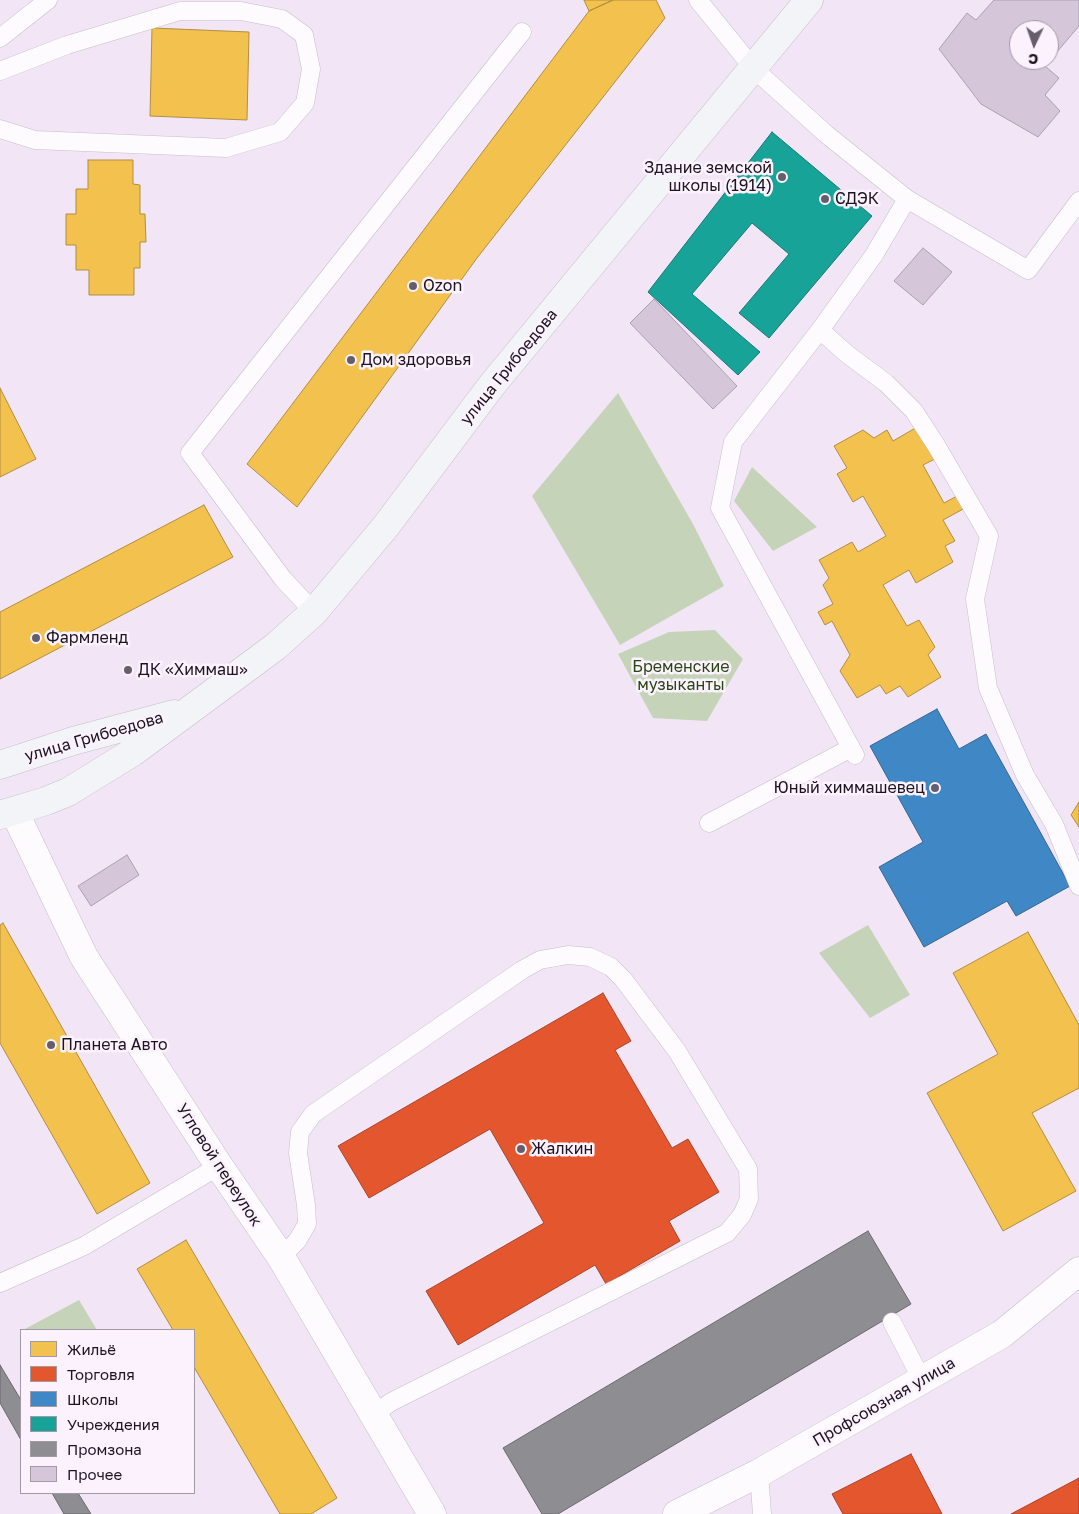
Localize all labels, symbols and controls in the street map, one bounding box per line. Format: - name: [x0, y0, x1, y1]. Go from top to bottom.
- north arrow: [1009, 20, 1059, 70]
- text: С: [1028, 51, 1039, 68]
- place label: Здание земской школы (1914): [644, 158, 772, 196]
- marker: Здание земской школы (1914): [776, 171, 788, 183]
- place label: СДЭК: [835, 189, 879, 209]
- marker: СДЭК: [819, 193, 831, 205]
- place label: Ozon: [423, 276, 462, 296]
- marker: Ozon: [407, 280, 419, 292]
- street label: улица Грибоедова: [456, 305, 562, 429]
- place label: Дом здоровья: [361, 350, 471, 370]
- marker: Дом здоровья: [345, 354, 357, 366]
- place label: Фармленд: [46, 628, 128, 648]
- marker: Фармленд: [30, 632, 42, 644]
- park label: Бременские музыканты: [632, 657, 730, 695]
- place label: ДК «Химмаш»: [138, 660, 248, 680]
- marker: ДК «Химмаш»: [122, 664, 134, 676]
- street label: улица Грибоедова: [22, 708, 166, 766]
- place label: Юный химмашевец: [773, 778, 925, 798]
- marker: Юный химмашевец: [929, 782, 941, 794]
- place label: Планета Авто: [61, 1035, 168, 1055]
- marker: Планета Авто: [45, 1039, 57, 1051]
- street label: Угловой переулок: [172, 1100, 266, 1230]
- place label: Жалкин: [531, 1139, 593, 1159]
- marker: Жалкин: [515, 1143, 527, 1155]
- legend: [20, 1329, 195, 1494]
- text: Жильё: [67, 1340, 116, 1358]
- street label: Профсоюзная улица: [809, 1353, 959, 1451]
- text: Торговля: [67, 1365, 135, 1383]
- text: Школы: [67, 1390, 118, 1408]
- text: Учреждения: [67, 1415, 159, 1433]
- text: Промзона: [67, 1440, 142, 1458]
- text: Прочее: [67, 1465, 122, 1483]

